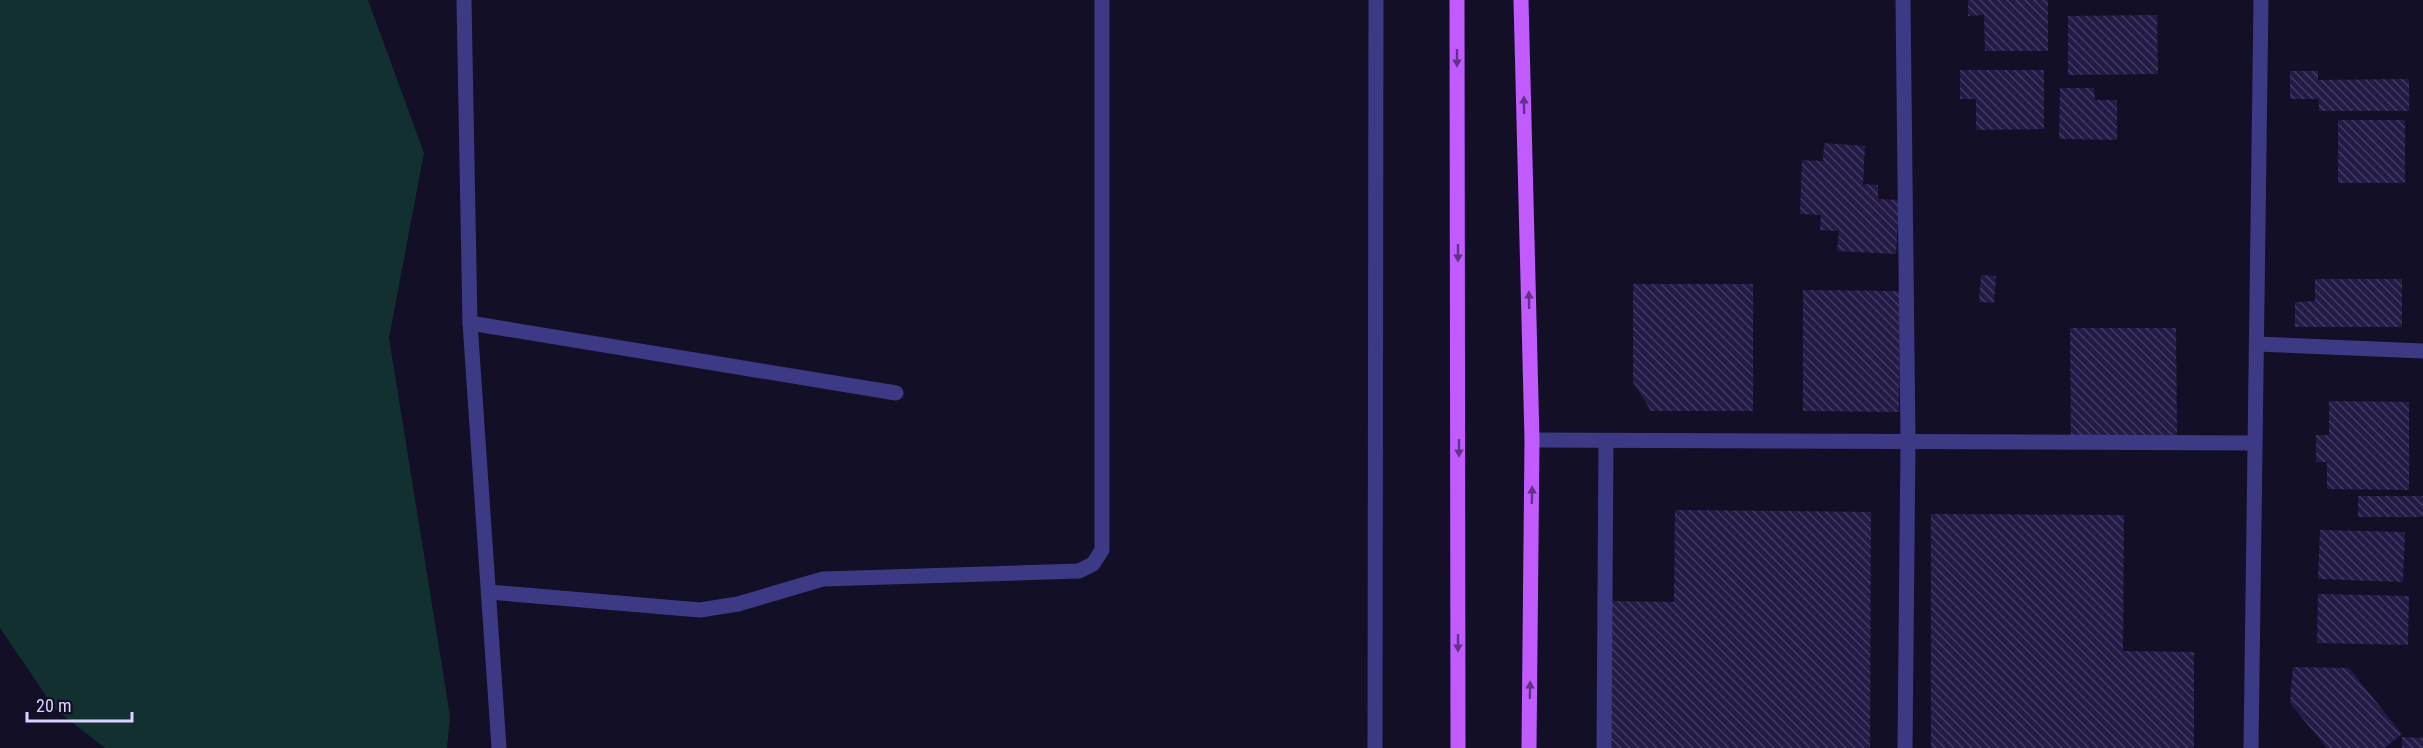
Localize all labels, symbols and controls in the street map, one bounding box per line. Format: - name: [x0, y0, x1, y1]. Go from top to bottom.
- one-way arrow: [1452, 49, 1462, 68]
- one-way arrow: [1519, 95, 1529, 114]
- one-way arrow: [1453, 244, 1463, 263]
- one-way arrow: [1524, 290, 1534, 309]
- one-way arrow: [1454, 439, 1464, 458]
- one-way arrow: [1527, 485, 1537, 504]
- one-way arrow: [1453, 634, 1463, 653]
- one-way arrow: [1525, 680, 1535, 699]
- scale bar: [27, 685, 132, 723]
- text: 20 m: [36, 695, 71, 716]

